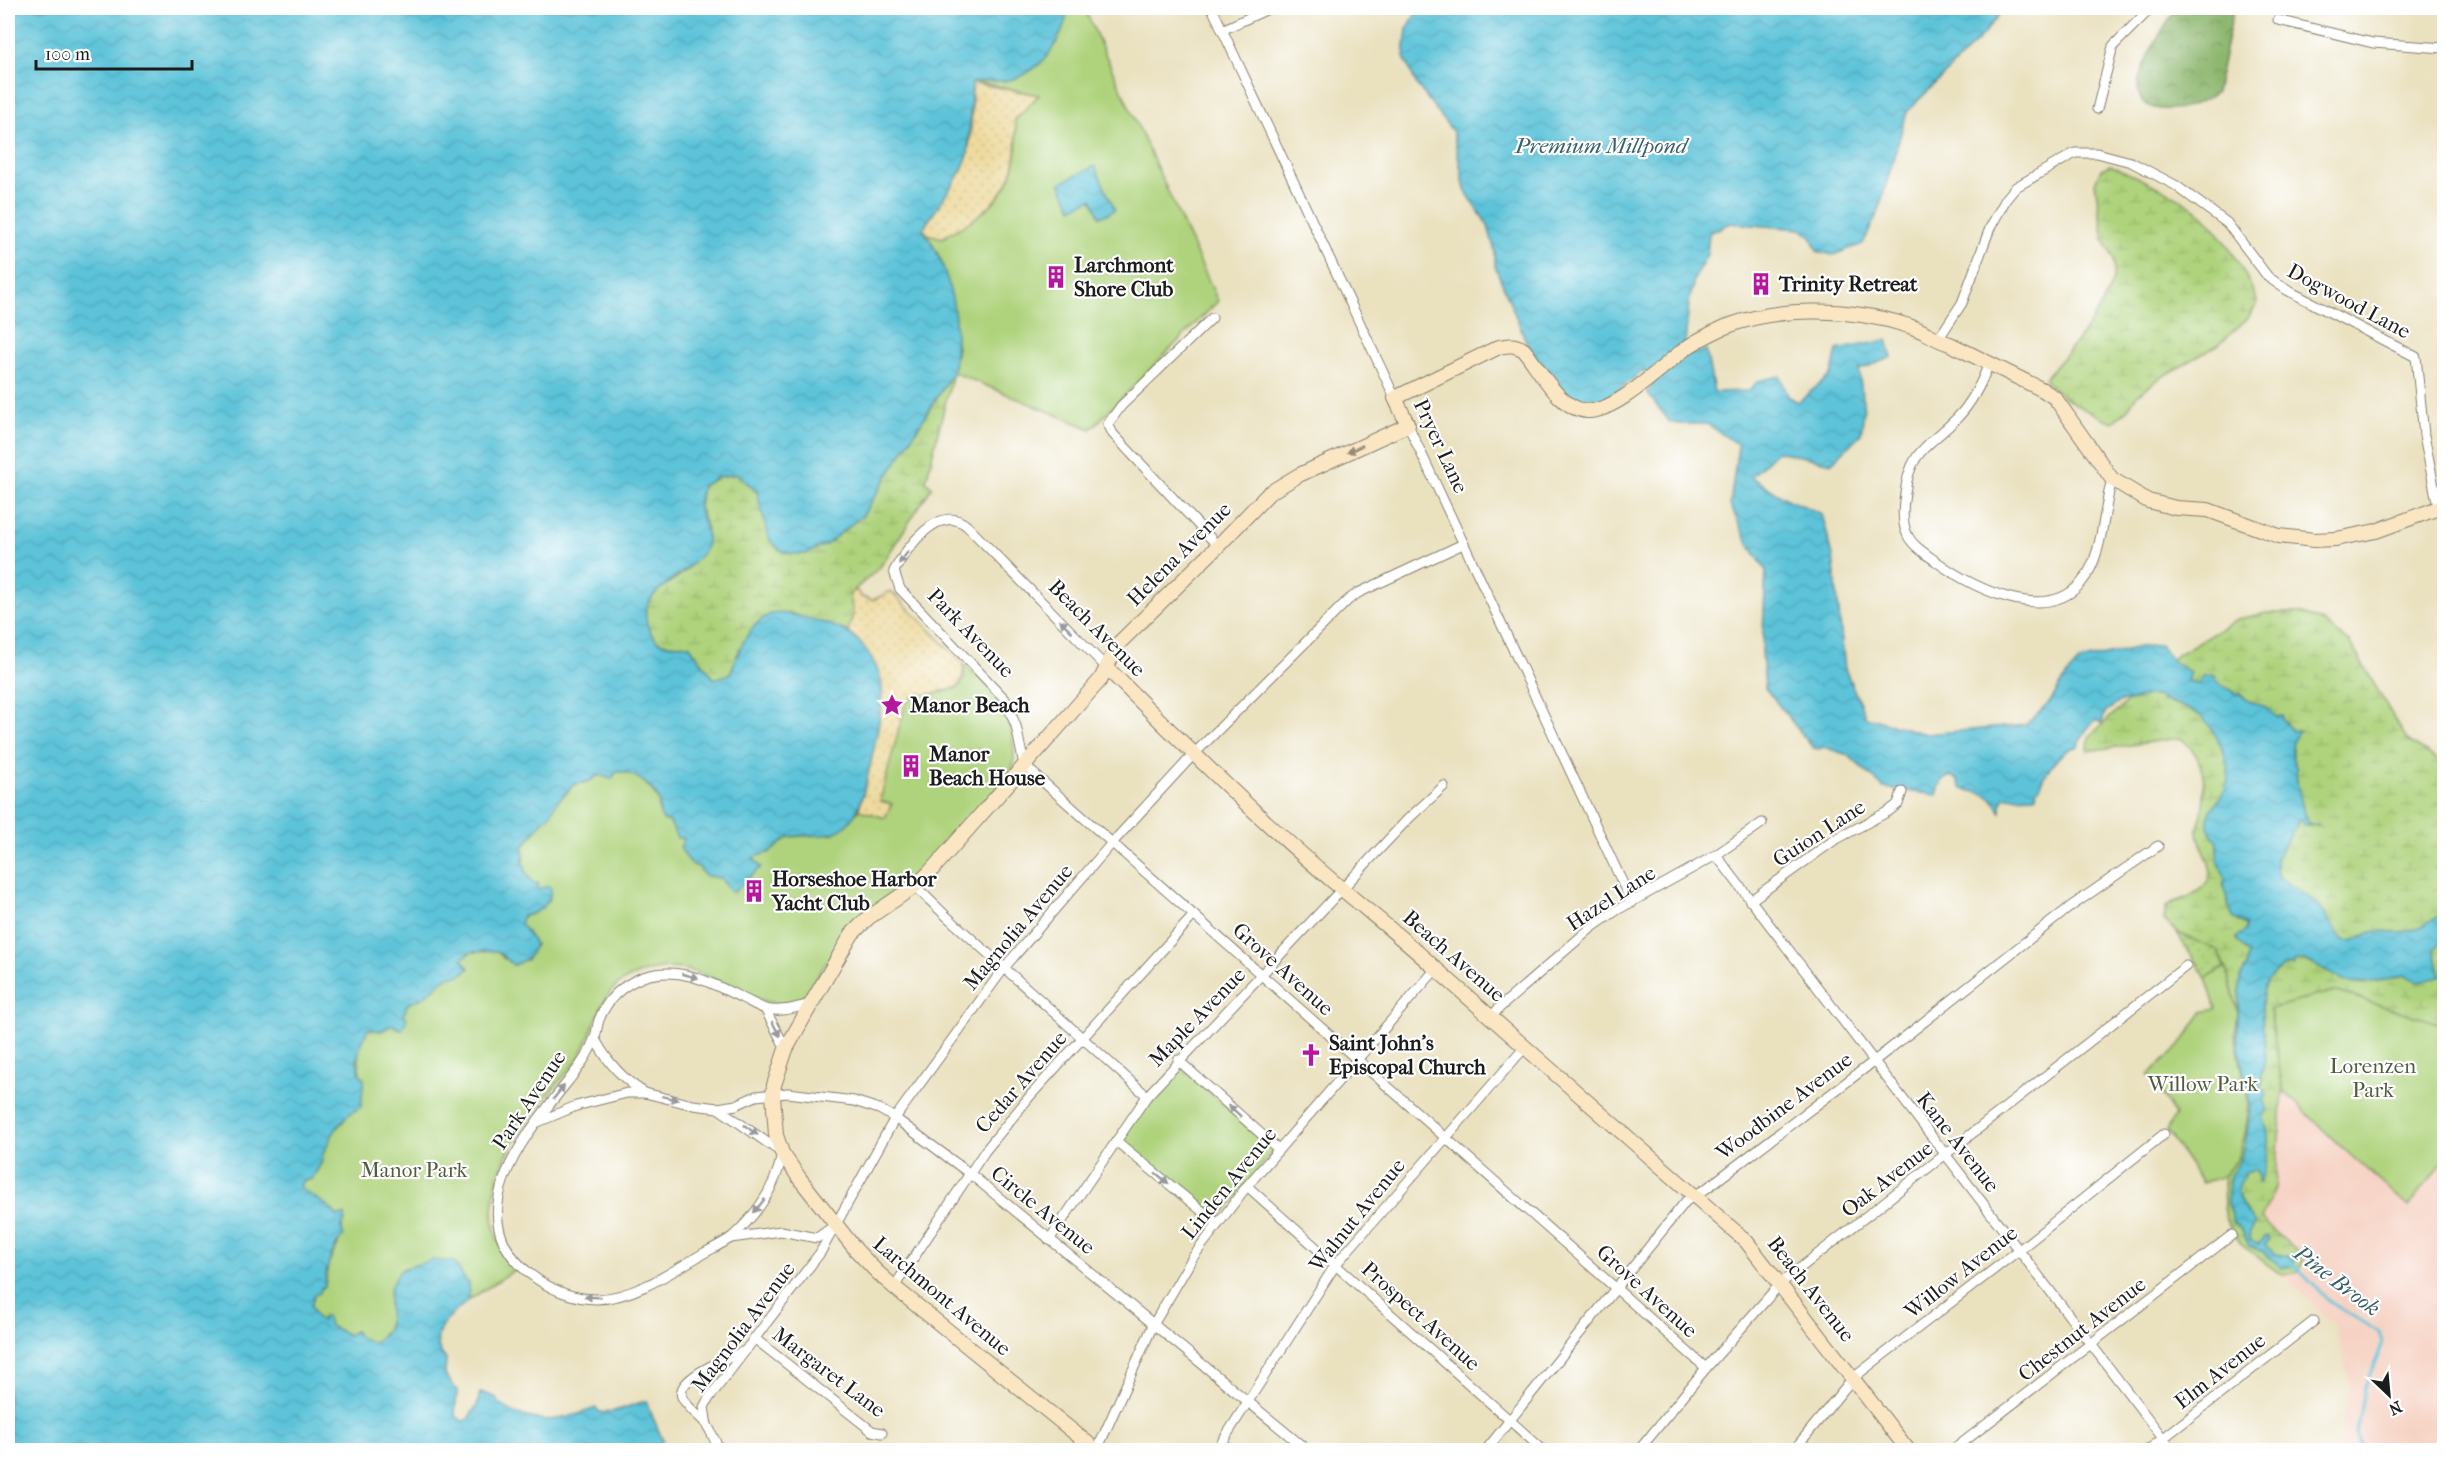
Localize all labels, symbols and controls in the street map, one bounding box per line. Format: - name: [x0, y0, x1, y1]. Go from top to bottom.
- scale bar: [36, 33, 192, 71]
- text: 100 m: [45, 44, 90, 65]
- water label: Premium Millpond: [1514, 133, 1690, 159]
- place label: Larchmont Shore Club: [1074, 253, 1174, 301]
- street label: Dogwood Lane: [2283, 259, 2415, 343]
- building icon: Larchmont Shore Club: [1043, 264, 1069, 290]
- building icon: Trinity Retreat: [1748, 271, 1774, 297]
- place label: Trinity Retreat: [1778, 272, 1918, 296]
- street label: Pryer Lane: [1409, 395, 1473, 497]
- one-way arrow: [1346, 445, 1364, 455]
- street label: Helena Avenue: [1122, 497, 1236, 611]
- one-way arrow: [898, 549, 910, 564]
- street label: Beach Avenue: [1044, 575, 1150, 681]
- street label: Park Avenue: [923, 584, 1019, 682]
- one-way arrow: [1059, 619, 1073, 634]
- place icon: Manor Beach: [879, 692, 905, 718]
- place label: Manor Beach: [909, 693, 1030, 717]
- place label: Manor Beach House: [928, 742, 1046, 790]
- building icon: Manor Beach House: [898, 753, 924, 779]
- street label: Guion Lane: [1768, 794, 1870, 872]
- street label: Magnolia Avenue: [958, 859, 1078, 995]
- street label: Hazel Lane: [1562, 860, 1660, 936]
- place label: Horseshoe Harbor Yacht Club: [771, 867, 938, 915]
- building icon: Horseshoe Harbor Yacht Club: [741, 878, 767, 904]
- street label: Beach Avenue: [1398, 905, 1510, 1007]
- street label: Grove Avenue: [1228, 918, 1338, 1020]
- street label: Maple Avenue: [1144, 962, 1250, 1072]
- one-way arrow: [681, 971, 699, 981]
- one-way arrow: [771, 1021, 781, 1038]
- street label: Cedar Avenue: [970, 1026, 1072, 1138]
- place label: Saint John's Episcopal Church: [1329, 1031, 1486, 1079]
- church icon: Saint John's Episcopal Church: [1298, 1042, 1324, 1068]
- street label: Park Avenue: [487, 1046, 571, 1154]
- street label: Woodbine Avenue: [1711, 1047, 1857, 1165]
- park label: Lorenzen Park: [2330, 1054, 2416, 1102]
- park label: Willow Park: [2147, 1072, 2258, 1096]
- one-way arrow: [553, 1084, 566, 1100]
- street label: Kane Avenue: [1912, 1087, 2004, 1197]
- one-way arrow: [660, 1094, 679, 1103]
- one-way arrow: [1228, 1105, 1243, 1118]
- street label: Linden Avenue: [1176, 1122, 1282, 1244]
- one-way arrow: [742, 1124, 758, 1136]
- street label: Oak Avenue: [1836, 1136, 1938, 1222]
- street label: Walnut Avenue: [1304, 1154, 1410, 1277]
- park label: Manor Park: [361, 1158, 468, 1182]
- street label: Circle Avenue: [986, 1161, 1100, 1259]
- one-way arrow: [1154, 1171, 1169, 1184]
- one-way arrow: [753, 1198, 765, 1213]
- street label: Willow Avenue: [1899, 1221, 2022, 1324]
- street label: Larchmont Avenue: [868, 1232, 1016, 1360]
- street label: Beach Avenue: [1762, 1232, 1860, 1346]
- street label: Grove Avenue: [1592, 1240, 1702, 1342]
- water label: Pine Brook: [2288, 1240, 2385, 1322]
- street label: Magnolia Avenue: [686, 1257, 800, 1397]
- street label: Prospect Avenue: [1357, 1257, 1485, 1375]
- street label: Chestnut Avenue: [2014, 1272, 2150, 1386]
- one-way arrow: [583, 1293, 602, 1302]
- street label: Margaret Lane: [768, 1322, 890, 1422]
- street label: Elm Avenue: [2170, 1328, 2270, 1414]
- north arrow: [2359, 1365, 2419, 1425]
- text: N: [2385, 1397, 2405, 1420]

